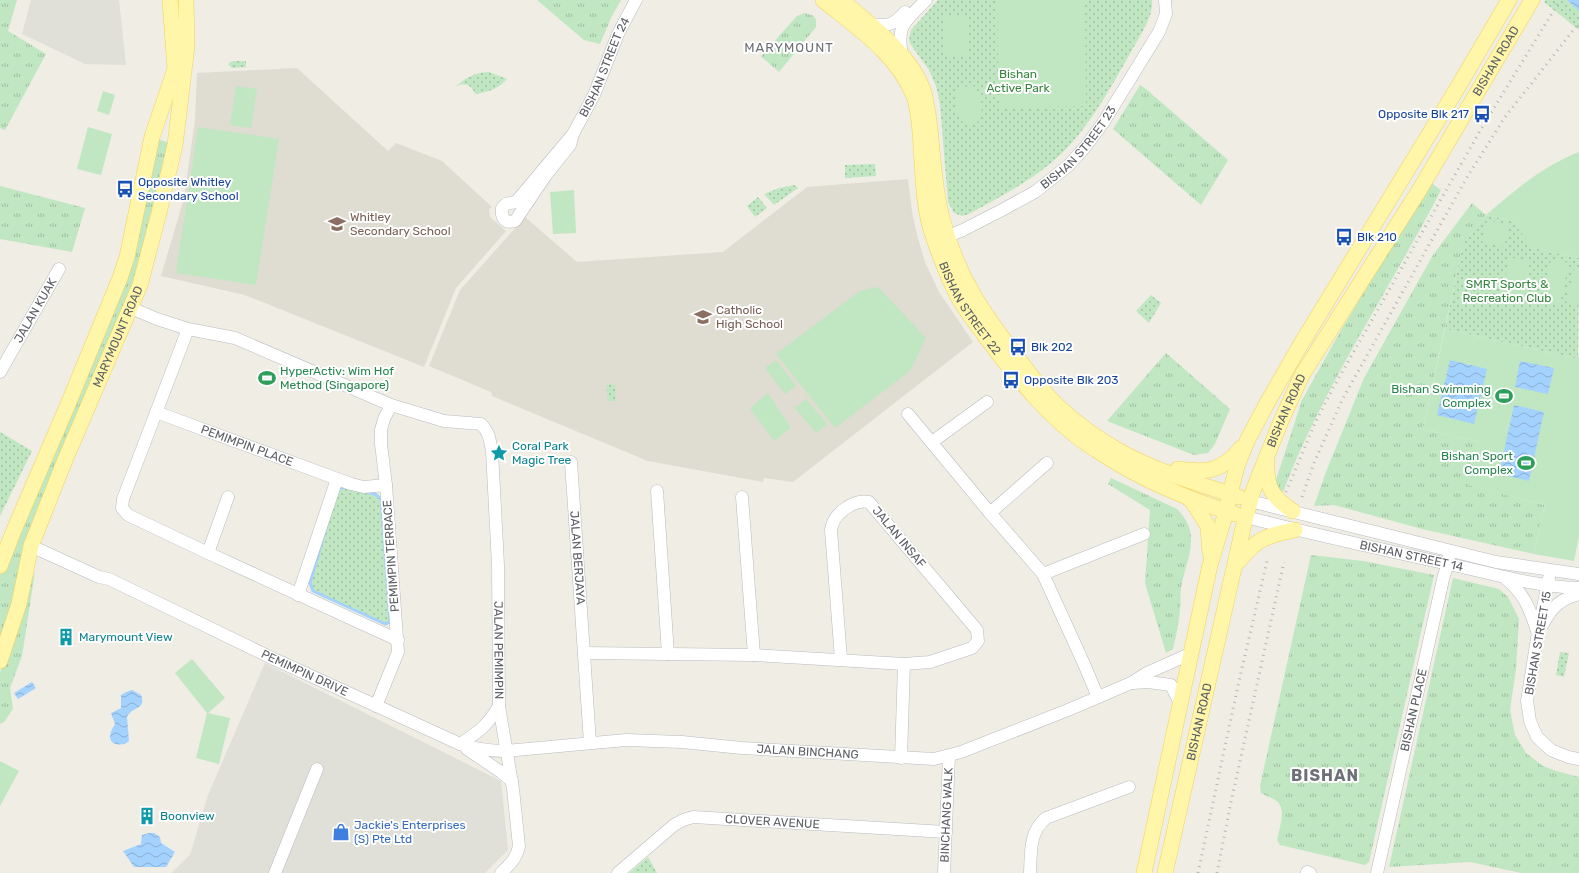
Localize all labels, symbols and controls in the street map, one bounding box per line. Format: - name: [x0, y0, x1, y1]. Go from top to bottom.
- street label: BISHAN STREET 24: [576, 14, 633, 119]
- street label: BISHAN ROAD: [1470, 24, 1522, 99]
- district label: MARYMOUNT: [744, 40, 834, 55]
- park label: Bishan Active Park: [986, 67, 1050, 95]
- street label: BISHAN STREET 23: [1038, 103, 1119, 192]
- bus stop icon: Opposite Blk 217: [1472, 104, 1492, 124]
- place label: Opposite Blk 217: [1378, 107, 1469, 121]
- place label: Opposite Whitley Secondary School: [138, 175, 239, 203]
- bus stop icon: Opposite Whitley Secondary School: [115, 179, 135, 199]
- place label: Whitley Secondary School: [350, 210, 451, 238]
- school or university icon: Whitley Secondary School: [327, 214, 347, 234]
- bus stop icon: Blk 210: [1334, 227, 1354, 247]
- place label: Blk 210: [1357, 230, 1397, 244]
- street label: BISHAN STREET 22: [936, 260, 1004, 357]
- street label: JALAN KUAK: [11, 275, 60, 345]
- park label: SMRT Sports & Recreation Club: [1463, 277, 1551, 305]
- street label: MARYMOUNT ROAD: [90, 284, 146, 390]
- place label: Catholic High School: [716, 303, 783, 331]
- school or university icon: Catholic High School: [693, 307, 713, 327]
- bus stop icon: Blk 202: [1008, 337, 1028, 357]
- place label: Blk 202: [1031, 340, 1073, 354]
- place label: HyperActiv: Wim Hof Method (Singapore): [280, 364, 394, 392]
- sports icon: HyperActiv: Wim Hof Method (Singapore): [257, 368, 277, 388]
- bus stop icon: Opposite Blk 203: [1001, 370, 1021, 390]
- street label: BISHAN ROAD: [1264, 372, 1309, 449]
- place label: Opposite Blk 203: [1024, 373, 1119, 387]
- place label: Bishan Swimming Complex: [1391, 382, 1492, 410]
- sports icon: Bishan Swimming Complex: [1494, 386, 1514, 406]
- street label: PEMIMPIN PLACE: [199, 422, 295, 469]
- place label: Coral Park Magic Tree: [512, 439, 572, 467]
- place icon: Coral Park Magic Tree: [489, 443, 509, 463]
- place label: Bishan Sport Complex: [1441, 449, 1514, 477]
- sports icon: Bishan Sport Complex: [1516, 453, 1536, 473]
- street label: PEMIMPIN TERRACE: [380, 499, 402, 613]
- street label: JALAN INSAF: [869, 504, 929, 570]
- street label: JALAN BERJAYA: [567, 510, 588, 605]
- street label: BISHAN STREET 14: [1358, 538, 1465, 574]
- street label: BISHAN STREET 15: [1522, 590, 1554, 696]
- street label: JALAN PEMIMPIN: [491, 601, 506, 699]
- building icon: Marymount View: [56, 627, 76, 647]
- place label: Marymount View: [79, 630, 173, 644]
- street label: PEMIMPIN DRIVE: [259, 647, 350, 699]
- street label: BISHAN PLACE: [1398, 667, 1430, 753]
- street label: BISHAN ROAD: [1184, 682, 1215, 762]
- street label: JALAN BINCHANG: [756, 742, 859, 762]
- district label: BISHAN: [1291, 766, 1359, 785]
- street label: BINCHANG WALK: [937, 767, 956, 863]
- building icon: Boonview: [137, 806, 157, 826]
- place label: Boonview: [160, 809, 215, 823]
- street label: CLOVER AVENUE: [725, 812, 820, 832]
- place label: Jackie's Enterprises (S) Pte Ltd: [354, 818, 466, 846]
- shop icon: Jackie's Enterprises (S) Pte Ltd: [331, 822, 351, 842]

